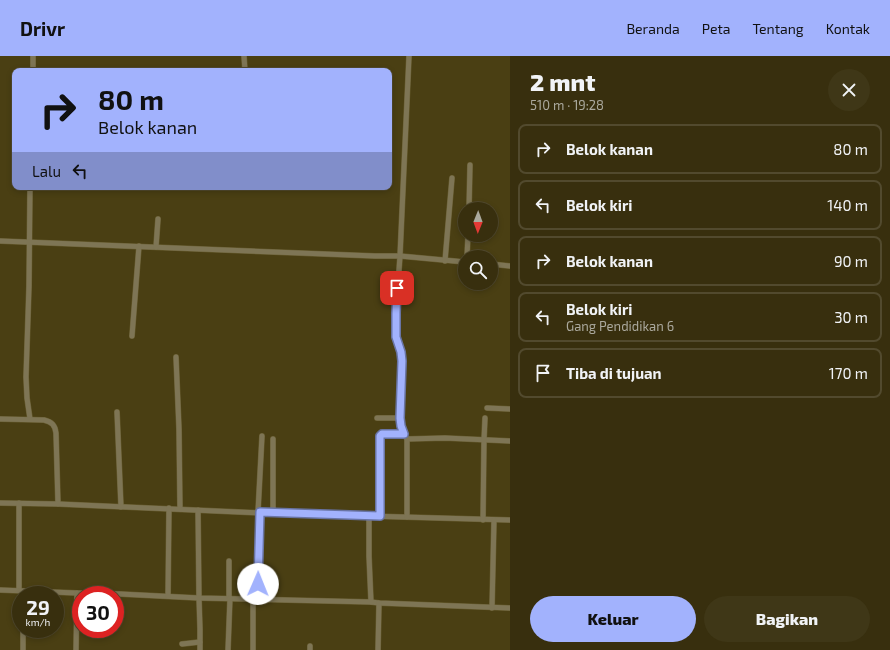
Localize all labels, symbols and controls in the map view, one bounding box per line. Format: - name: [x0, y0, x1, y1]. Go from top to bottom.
- text: Drivr: [20, 17, 65, 40]
- text: Beranda: [626, 20, 680, 37]
- text: Peta: [702, 20, 730, 37]
- text: Tentang: [752, 20, 804, 37]
- text: Kontak: [826, 20, 870, 37]
- text: 2 mnt: [530, 67, 595, 96]
- button: close: [828, 69, 870, 111]
- text: 80 m: [98, 82, 164, 116]
- icon: right: [32, 84, 84, 136]
- text: 510 m · 19:28: [530, 97, 604, 113]
- text: Belok kanan: [98, 116, 197, 138]
- icon: right: [532, 138, 554, 160]
- text: Belok kanan: [566, 140, 653, 158]
- text: 80 m: [833, 140, 868, 158]
- icon: left: [69, 160, 91, 182]
- text: Lalu: [32, 162, 61, 180]
- icon: left: [532, 194, 554, 216]
- text: Belok kiri: [566, 196, 632, 214]
- text: 140 m: [827, 196, 868, 214]
- north arrow: [458, 202, 498, 242]
- map controls: [458, 202, 498, 290]
- button: search: [458, 250, 498, 290]
- icon: right: [532, 250, 554, 272]
- text: Belok kanan: [566, 252, 653, 270]
- text: 90 m: [834, 252, 868, 270]
- pin: [380, 271, 414, 305]
- icon: arrive: [386, 277, 408, 299]
- text: Belok kiri: [566, 300, 632, 318]
- icon: left: [532, 306, 554, 328]
- text: 30 m: [834, 308, 868, 326]
- text: Gang Pendidikan 6: [566, 318, 674, 334]
- icon: arrive: [532, 362, 554, 384]
- text: Tiba di tujuan: [566, 364, 662, 382]
- text: 170 m: [829, 364, 868, 382]
- position arrow: [237, 563, 279, 605]
- speed limit sign: 30: [72, 586, 124, 638]
- text: 29: [26, 595, 50, 619]
- button: Keluar: [530, 596, 696, 642]
- button: Bagikan: [704, 596, 870, 642]
- text: km/h: [26, 616, 50, 628]

